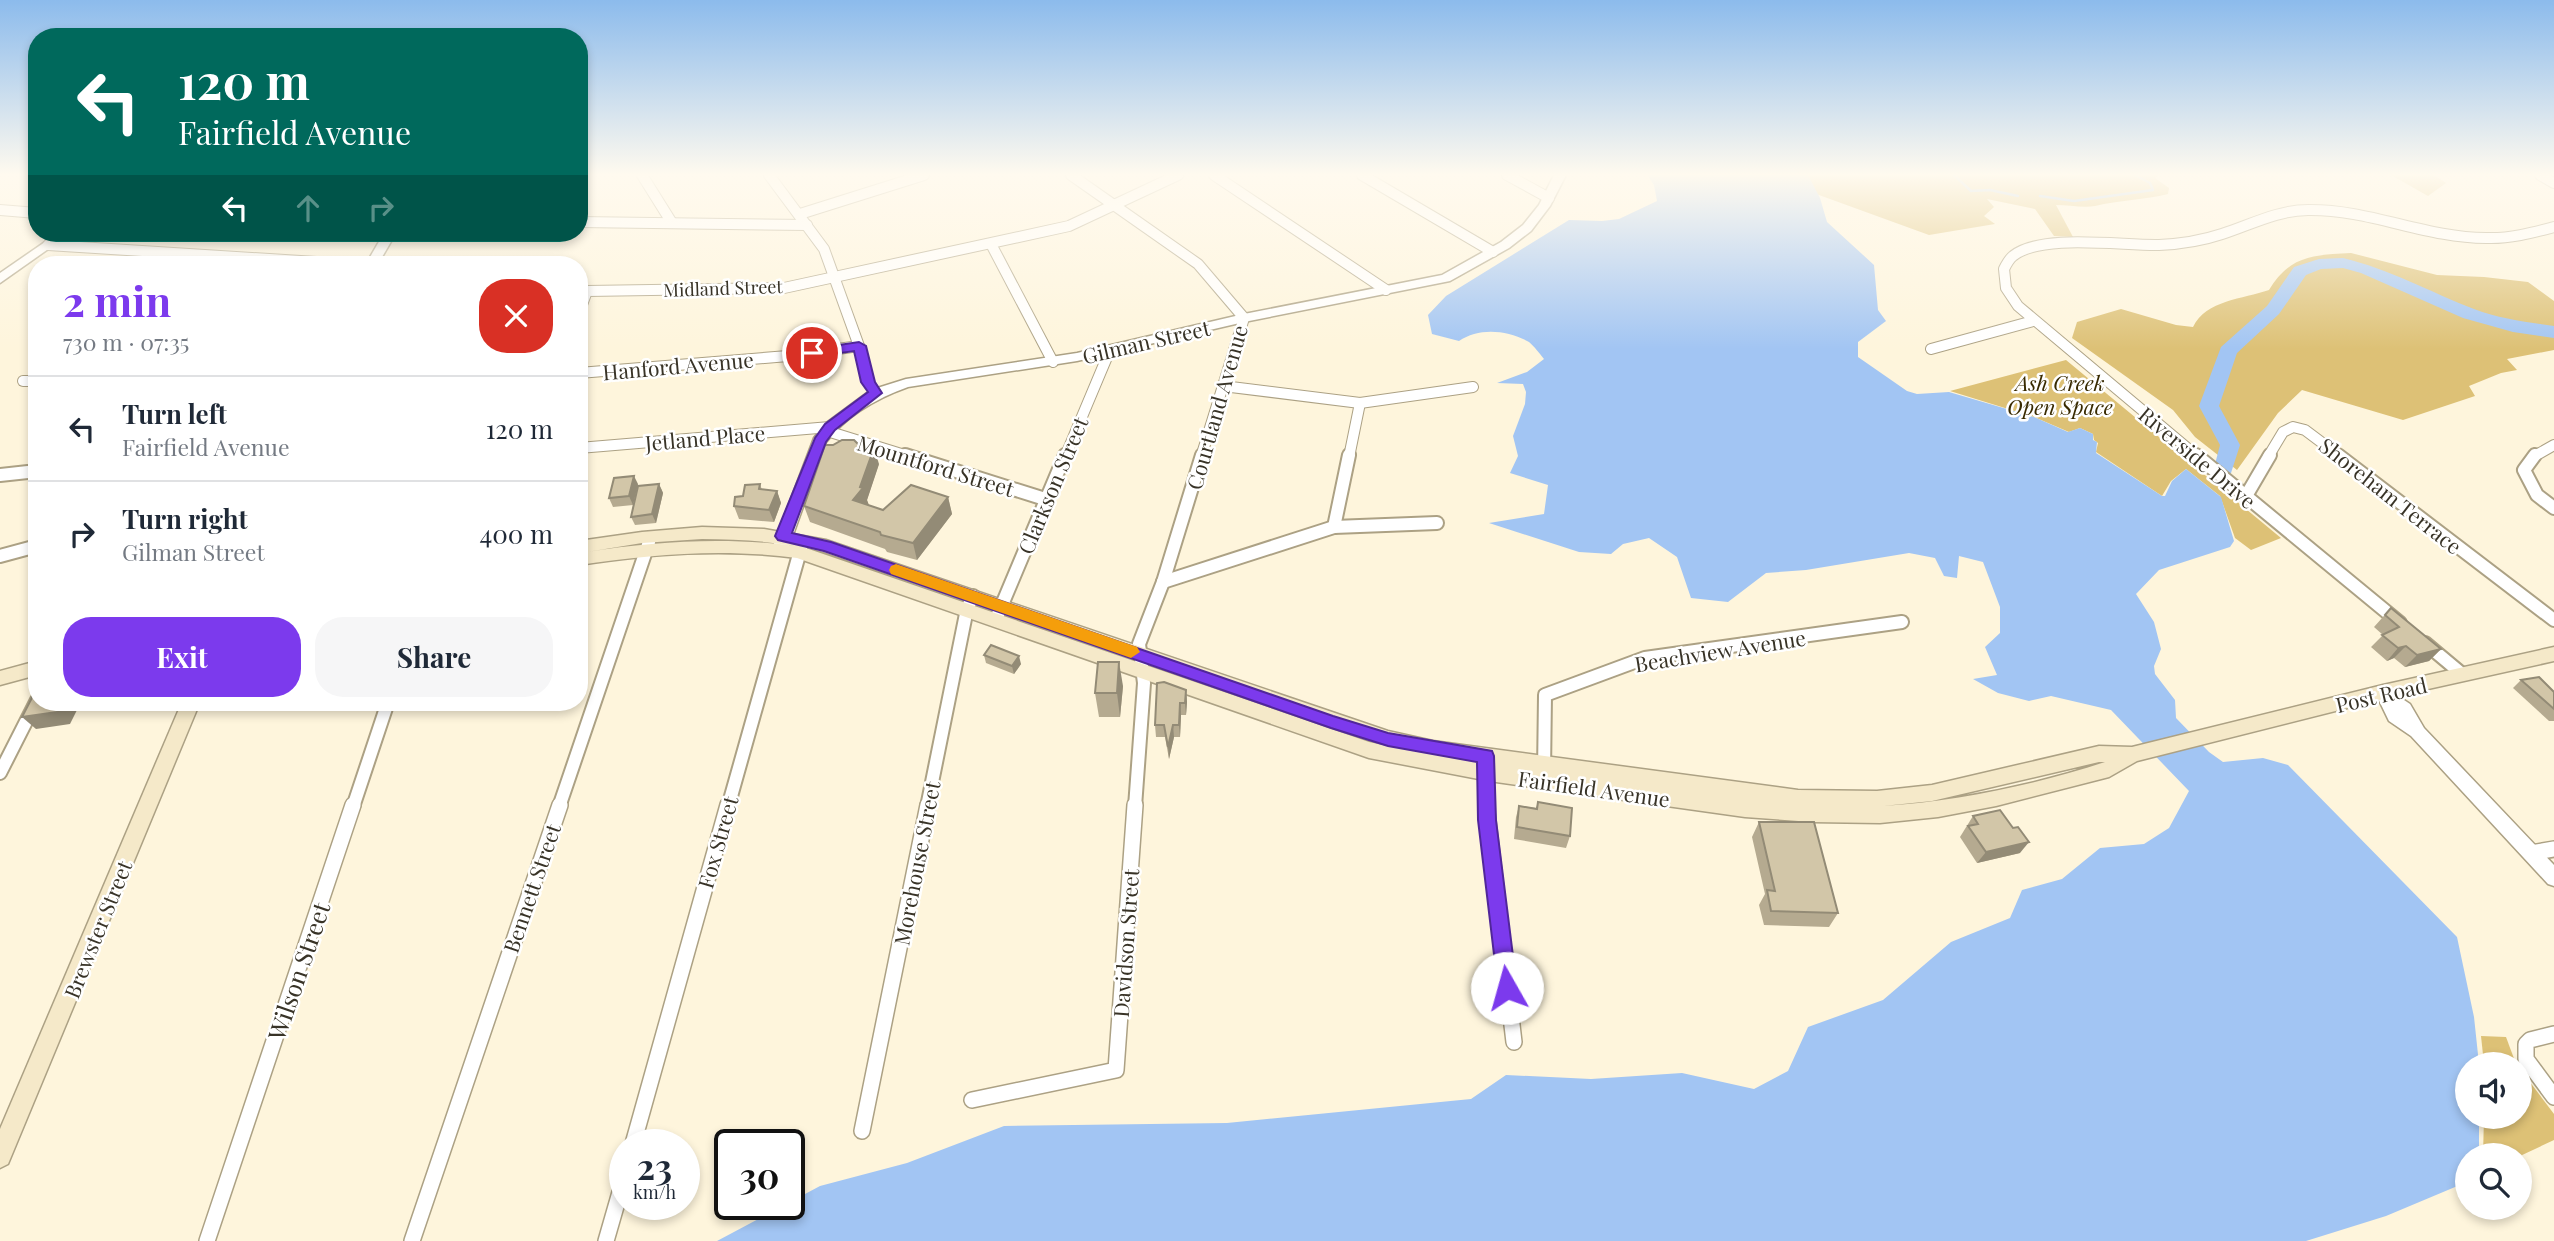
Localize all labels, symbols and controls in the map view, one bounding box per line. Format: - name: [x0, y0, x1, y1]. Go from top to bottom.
- text: 120 m: [178, 47, 310, 112]
- icon: left: [63, 56, 154, 147]
- text: Fairfield Avenue: [178, 110, 411, 153]
- icon: left: [216, 189, 254, 227]
- icon: ahead: [289, 189, 327, 227]
- icon: right: [362, 189, 400, 227]
- text: 2 min: [63, 272, 171, 328]
- street label: Midland Street: [663, 274, 784, 302]
- button: close: [479, 279, 553, 353]
- street label: Gilman Street: [1079, 313, 1213, 369]
- street label: Courtland Avenue: [1179, 321, 1253, 493]
- pin: [782, 323, 842, 383]
- text: 730 m · 07:35: [63, 326, 189, 357]
- icon: arrive: [793, 334, 831, 372]
- street label: Hanford Avenue: [601, 344, 755, 386]
- park label: Ash Creek Open Space: [2007, 368, 2113, 420]
- text: Turn left: [122, 396, 227, 431]
- street label: Riverside Drive: [2134, 400, 2262, 514]
- icon: left: [63, 410, 101, 448]
- text: 120 m: [486, 411, 553, 446]
- street label: Clarkson Street: [1011, 412, 1094, 558]
- street label: Jetland Place: [643, 418, 766, 456]
- street label: Mountford Street: [854, 428, 1018, 502]
- text: Fairfield Avenue: [122, 431, 290, 462]
- street label: Shoreham Terrace: [2314, 431, 2468, 559]
- text: Turn right: [122, 501, 248, 536]
- icon: right: [63, 515, 101, 553]
- text: 400 m: [479, 516, 553, 551]
- text: Gilman Street: [122, 536, 265, 567]
- button: Exit: [63, 617, 301, 697]
- button: Share: [315, 617, 553, 697]
- street label: Beachview Avenue: [1632, 623, 1808, 677]
- street label: Post Road: [2333, 670, 2429, 718]
- street label: Fairfield Avenue: [1516, 763, 1672, 813]
- street label: Morehouse Street: [886, 778, 946, 947]
- street label: Fox Street: [690, 792, 744, 891]
- street label: Bennett Street: [496, 819, 566, 956]
- street label: Brewster Street: [57, 855, 138, 1002]
- street label: Davidson Street: [1106, 867, 1144, 1018]
- street label: Wilson Street: [259, 897, 337, 1045]
- position arrow: [1470, 951, 1544, 1025]
- map controls: [2455, 1052, 2532, 1220]
- button: sound: [2455, 1052, 2532, 1129]
- speed limit sign: 30: [714, 1129, 805, 1220]
- text: 23: [637, 1142, 672, 1189]
- button: search: [2455, 1143, 2532, 1220]
- text: km/h: [633, 1180, 676, 1204]

